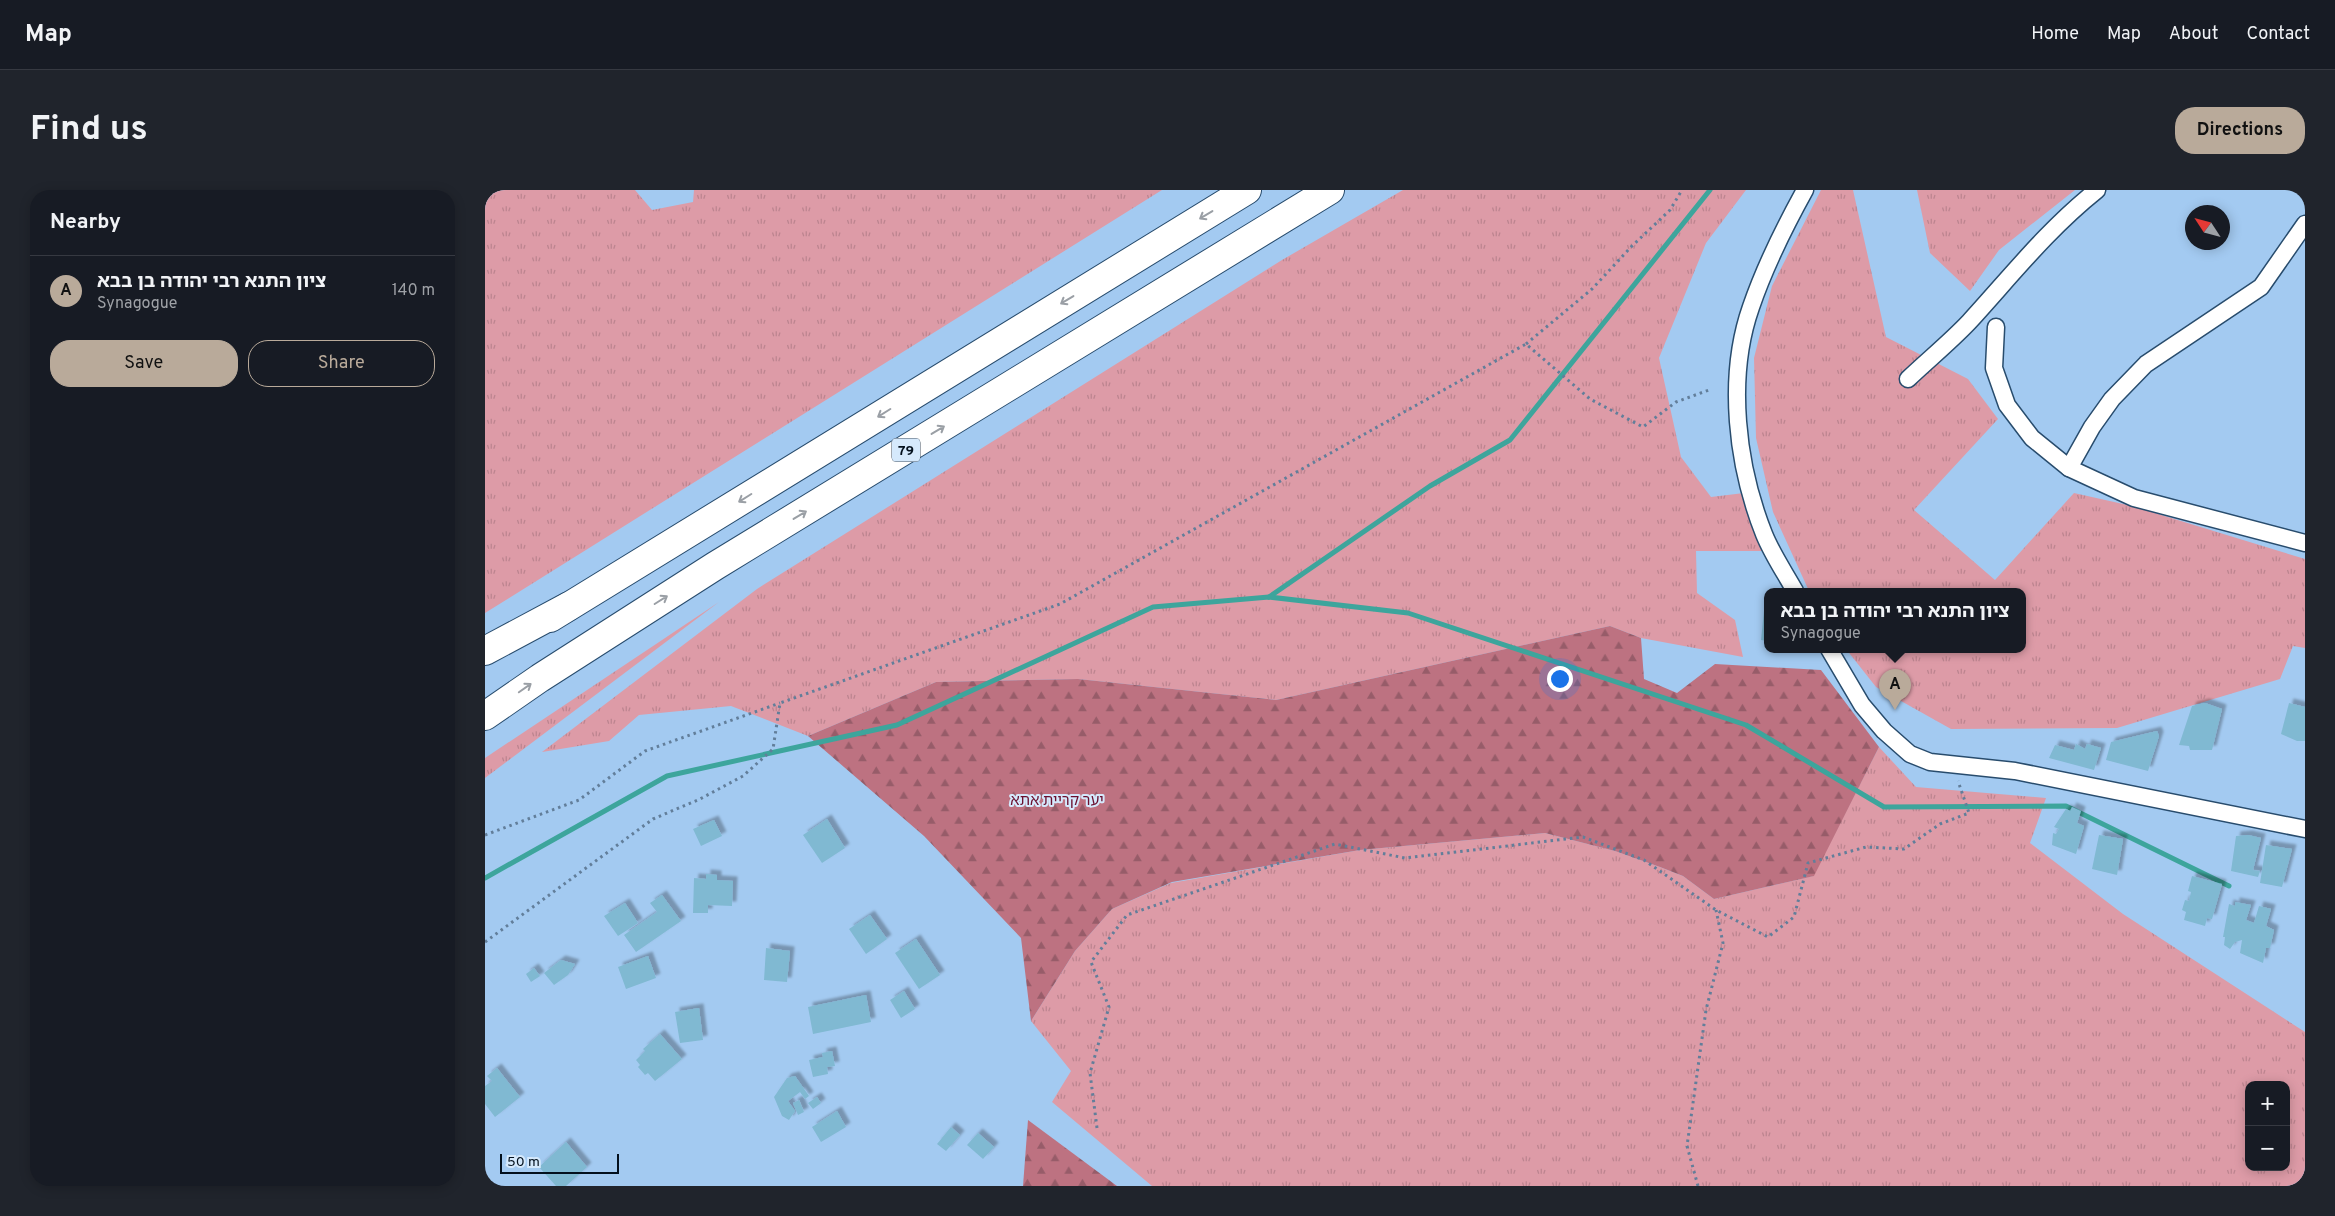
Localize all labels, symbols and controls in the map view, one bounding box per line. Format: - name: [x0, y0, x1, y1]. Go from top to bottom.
- text: Map: [25, 20, 72, 50]
- text: Home: [2031, 23, 2079, 46]
- text: Map: [2107, 23, 2141, 46]
- text: About: [2169, 23, 2218, 46]
- text: Contact: [2246, 23, 2310, 46]
- button: Directions: [2175, 107, 2305, 154]
- text: Find us: [30, 108, 148, 152]
- north arrow: [2185, 205, 2230, 250]
- text: Nearby: [50, 209, 121, 236]
- one-way arrow: [1199, 211, 1213, 221]
- text: ציון התנא רבי יהודה בן בבא: [97, 270, 326, 294]
- text: A: [60, 281, 72, 301]
- text: 140 m: [392, 281, 435, 301]
- text: Synagogue: [97, 294, 177, 314]
- one-way arrow: [1060, 295, 1074, 306]
- button: Save: [50, 340, 238, 387]
- button: Share: [248, 340, 435, 387]
- one-way arrow: [877, 408, 891, 418]
- one-way arrow: [931, 425, 945, 435]
- road number: 79: [892, 438, 920, 462]
- one-way arrow: [739, 493, 753, 503]
- one-way arrow: [792, 509, 806, 519]
- popup: [1764, 588, 2026, 653]
- one-way arrow: [654, 594, 668, 605]
- text: ציון התנא רבי יהודה בן בבא: [1780, 600, 2010, 624]
- text: Synagogue: [1780, 624, 1861, 644]
- your location: [1547, 666, 1573, 692]
- pin: A: [1879, 669, 1911, 710]
- one-way arrow: [518, 683, 531, 694]
- park label: יער קריית אתא: [1010, 792, 1104, 811]
- map controls: [2245, 1081, 2290, 1171]
- button: +: [2245, 1081, 2290, 1126]
- button: −: [2245, 1126, 2290, 1171]
- scale bar: [500, 1151, 619, 1174]
- text: 50 m: [507, 1154, 540, 1171]

